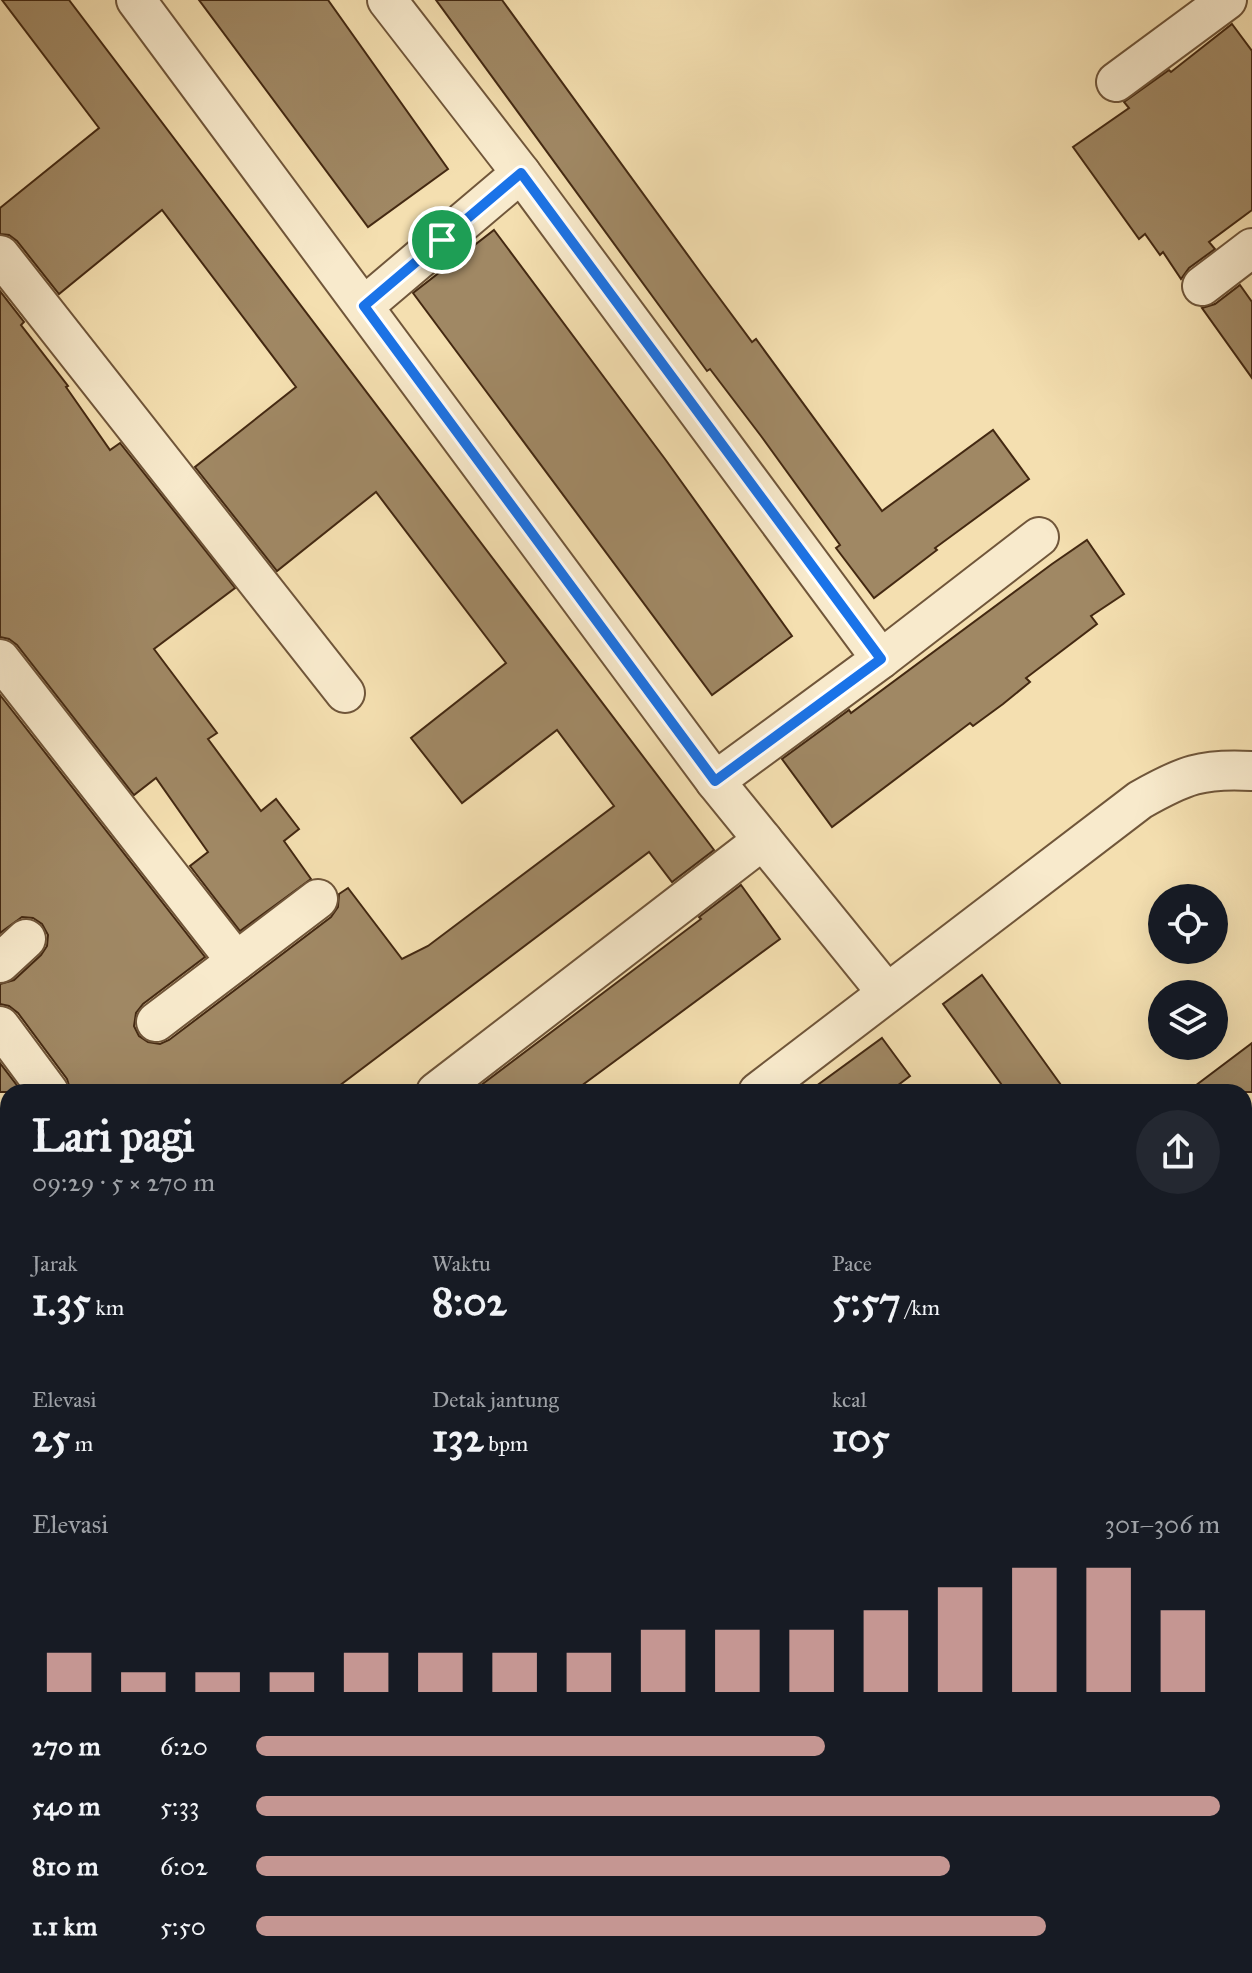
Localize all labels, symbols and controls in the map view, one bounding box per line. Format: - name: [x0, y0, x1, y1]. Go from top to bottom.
- pin: [408, 206, 476, 274]
- icon: arrive: [420, 218, 464, 262]
- map controls: [1148, 884, 1228, 1060]
- button: locate: [1148, 884, 1228, 964]
- button: layers: [1148, 980, 1228, 1060]
- text: Lari pagi: [32, 1109, 194, 1163]
- button: share: [1136, 1110, 1220, 1194]
- text: 09:29 · 5 × 270 m: [32, 1166, 215, 1198]
- text: Jarak: [32, 1250, 77, 1277]
- text: Waktu: [432, 1250, 491, 1277]
- text: Pace: [832, 1250, 872, 1277]
- text: 1.35: [32, 1277, 91, 1326]
- text: 8:02: [432, 1277, 506, 1326]
- text: 5:57: [832, 1277, 901, 1326]
- text: km: [91, 1294, 124, 1321]
- text: /km: [901, 1294, 940, 1321]
- text: Elevasi: [32, 1386, 97, 1413]
- text: Detak jantung: [432, 1386, 559, 1413]
- text: kcal: [832, 1386, 867, 1413]
- text: 25: [32, 1413, 70, 1462]
- text: 132: [432, 1413, 484, 1462]
- text: 105: [832, 1413, 890, 1462]
- text: m: [70, 1430, 93, 1457]
- text: bpm: [484, 1430, 528, 1457]
- text: Elevasi: [32, 1508, 108, 1540]
- text: 301–306 m: [1105, 1508, 1220, 1540]
- text: 270 m: [32, 1730, 101, 1762]
- text: 6:20: [160, 1730, 208, 1762]
- text: 540 m: [32, 1790, 100, 1822]
- text: 5:33: [160, 1790, 199, 1822]
- text: 810 m: [32, 1850, 99, 1882]
- text: 6:02: [160, 1850, 208, 1882]
- text: 1.1 km: [32, 1910, 97, 1942]
- text: 5:50: [160, 1910, 206, 1942]

